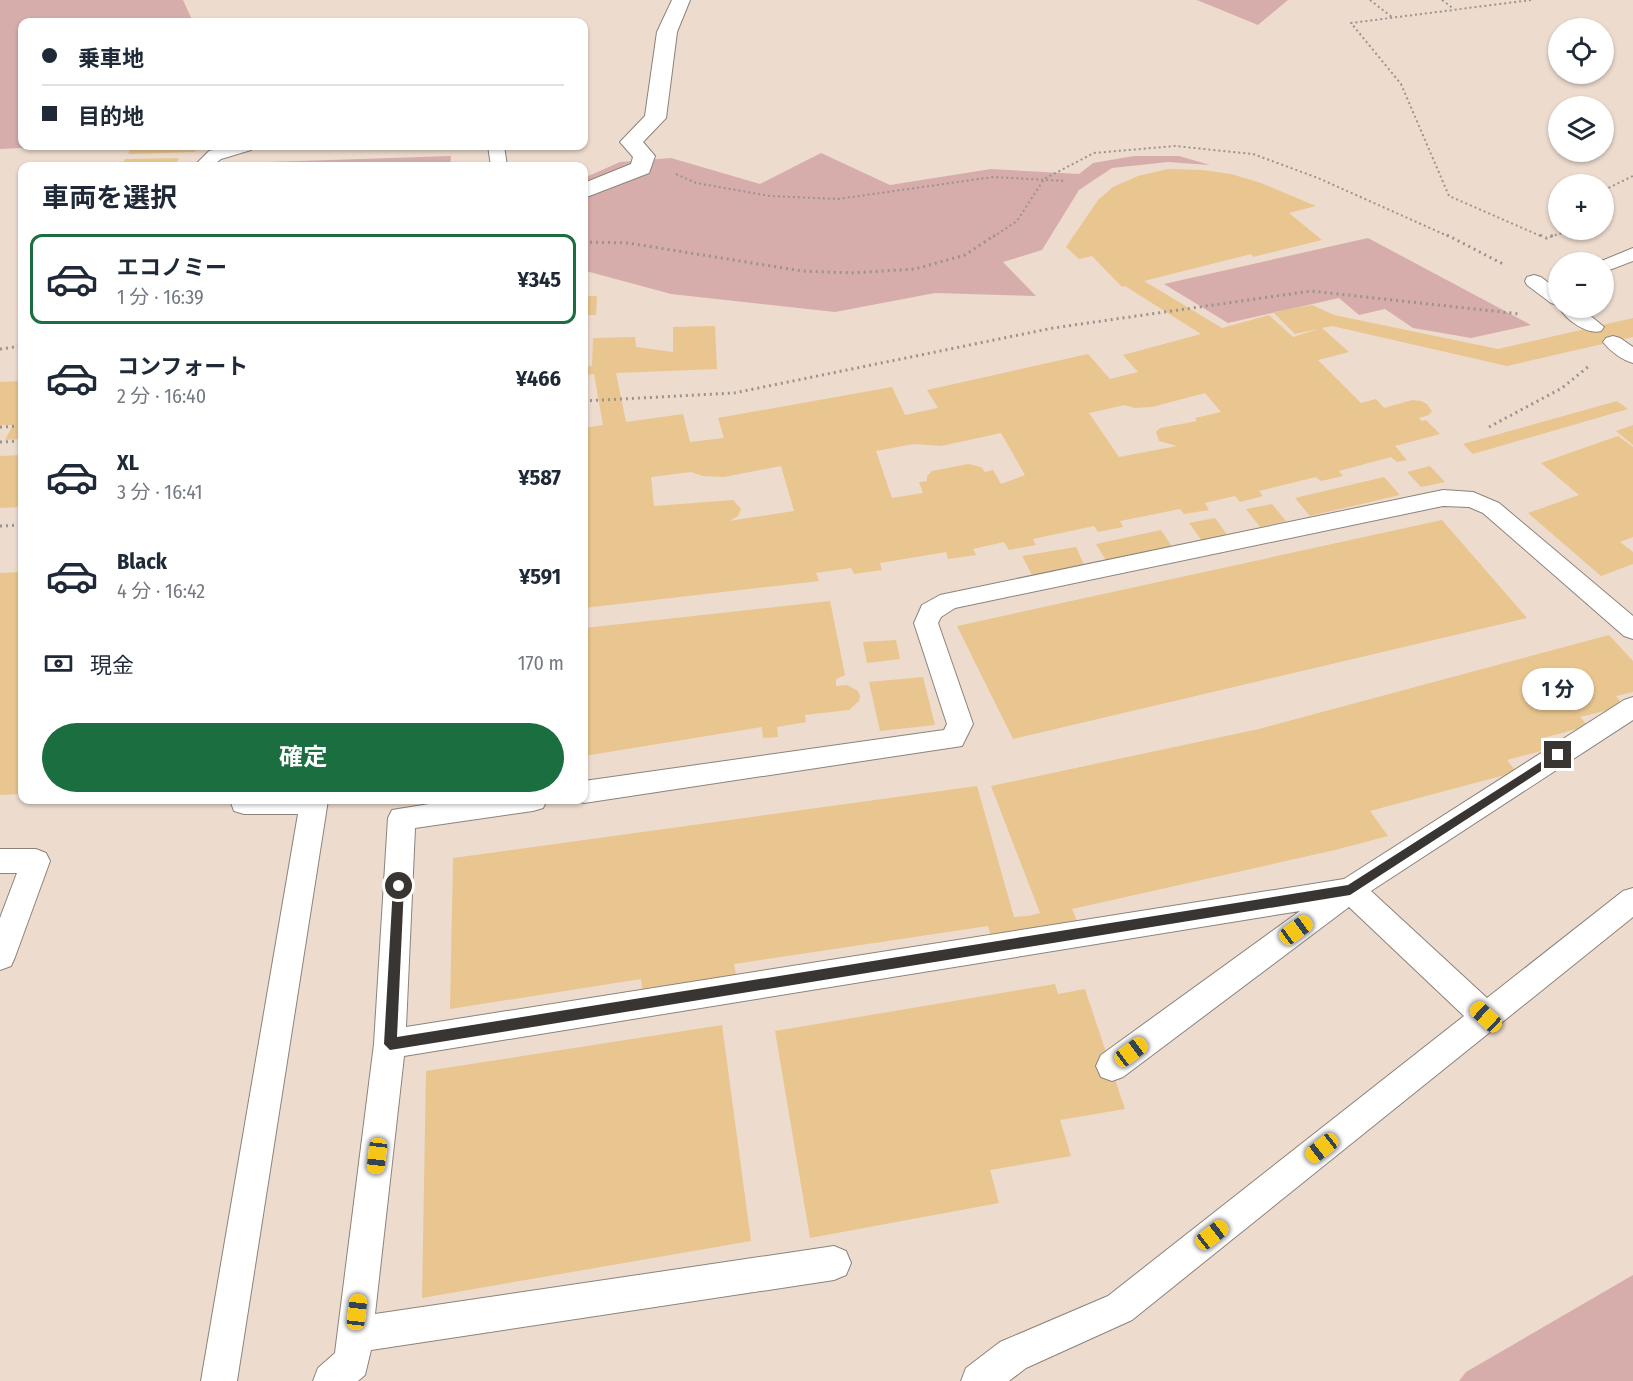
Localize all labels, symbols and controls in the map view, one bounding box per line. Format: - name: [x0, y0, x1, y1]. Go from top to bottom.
- map controls: [1548, 18, 1614, 318]
- button: locate: [1548, 18, 1614, 84]
- text: 乗車地: [78, 45, 144, 72]
- button: layers: [1548, 96, 1614, 162]
- text: 目的地: [78, 103, 144, 130]
- button: +: [1548, 174, 1614, 240]
- text: 車両を選択: [42, 182, 177, 214]
- icon: car: [45, 252, 99, 306]
- button: −: [1548, 252, 1614, 318]
- text: エコノミー: [117, 254, 227, 281]
- text: ¥345: [518, 266, 561, 293]
- text: 1 分 · 16:39: [117, 285, 204, 309]
- icon: car: [45, 351, 99, 405]
- text: コンフォート: [117, 353, 248, 380]
- text: ¥466: [516, 365, 561, 392]
- text: 2 分 · 16:40: [117, 384, 206, 408]
- text: XL: [117, 449, 139, 476]
- icon: car: [45, 450, 99, 504]
- text: ¥587: [518, 464, 561, 491]
- text: 3 分 · 16:41: [117, 480, 203, 504]
- text: Black: [117, 548, 167, 575]
- icon: car: [45, 549, 99, 603]
- text: ¥591: [519, 563, 561, 590]
- text: 4 分 · 16:42: [117, 579, 205, 603]
- icon: cash: [42, 647, 75, 680]
- text: 170 m: [518, 651, 564, 675]
- text: 現金: [90, 652, 134, 679]
- callout: 1 分: [1522, 668, 1594, 710]
- text: 1 分: [1542, 677, 1574, 701]
- button: 確定: [42, 723, 564, 792]
- route end: [1544, 741, 1571, 768]
- route start: [385, 872, 412, 899]
- car: [1276, 912, 1316, 948]
- car: [1467, 998, 1505, 1036]
- car: [1111, 1034, 1151, 1070]
- car: [1302, 1130, 1342, 1166]
- car: [366, 1137, 388, 1175]
- car: [1192, 1217, 1232, 1253]
- car: [346, 1293, 368, 1331]

